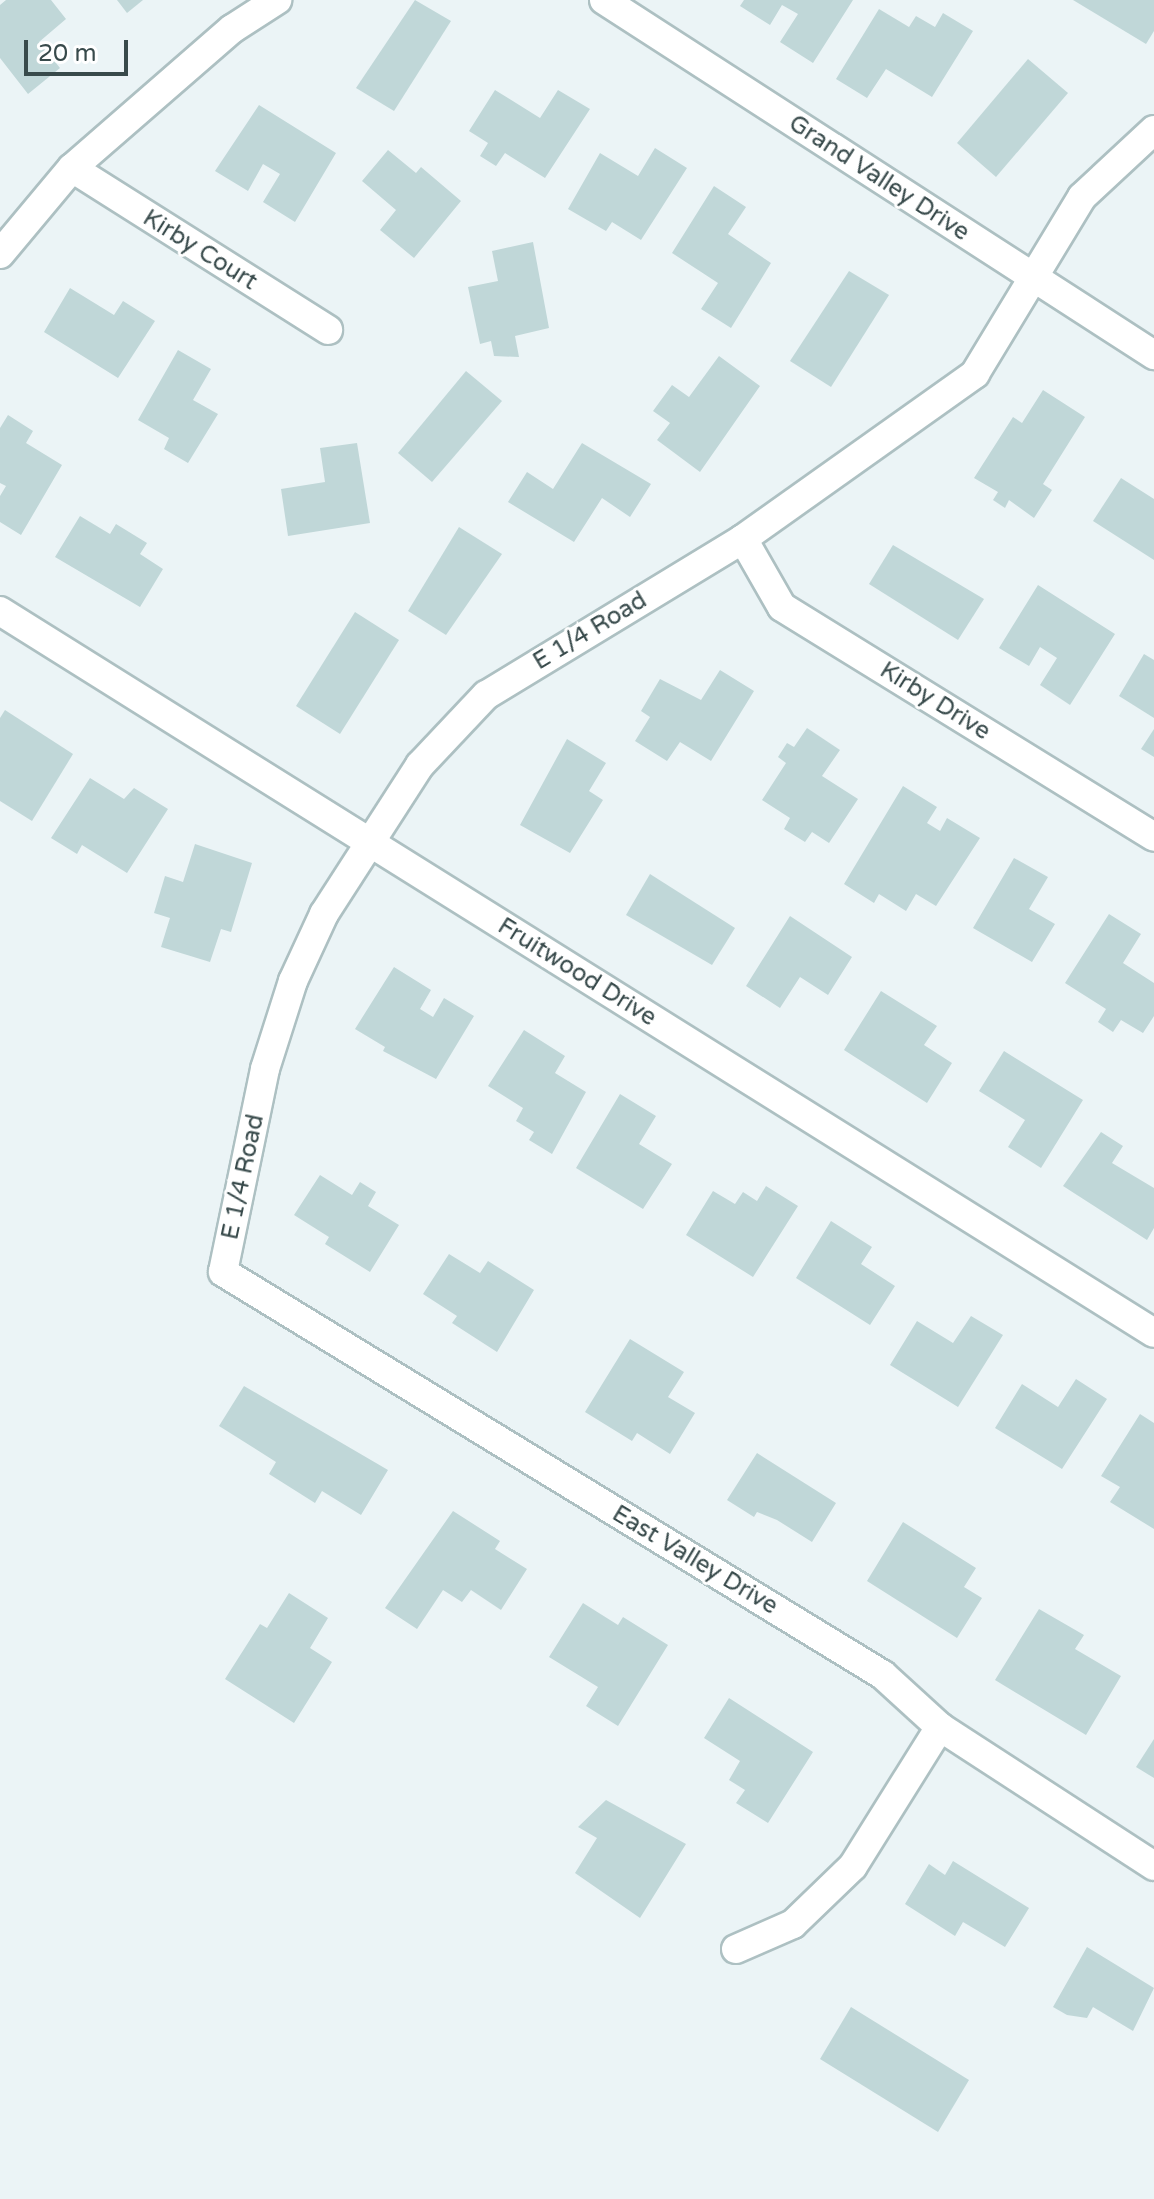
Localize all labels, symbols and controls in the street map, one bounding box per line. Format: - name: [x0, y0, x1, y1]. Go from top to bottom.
- scale bar: [28, 24, 132, 74]
- text: 20 m: [38, 39, 96, 68]
- street label: Grand Valley Drive: [783, 109, 975, 247]
- street label: Kirby Court: [138, 204, 262, 296]
- street label: E 1/4 Road: [528, 586, 652, 676]
- street label: Kirby Drive: [875, 656, 995, 746]
- street label: Fruitwood Drive: [492, 912, 662, 1032]
- street label: E 1/4 Road: [216, 1112, 270, 1242]
- street label: East Valley Drive: [607, 1499, 783, 1621]

